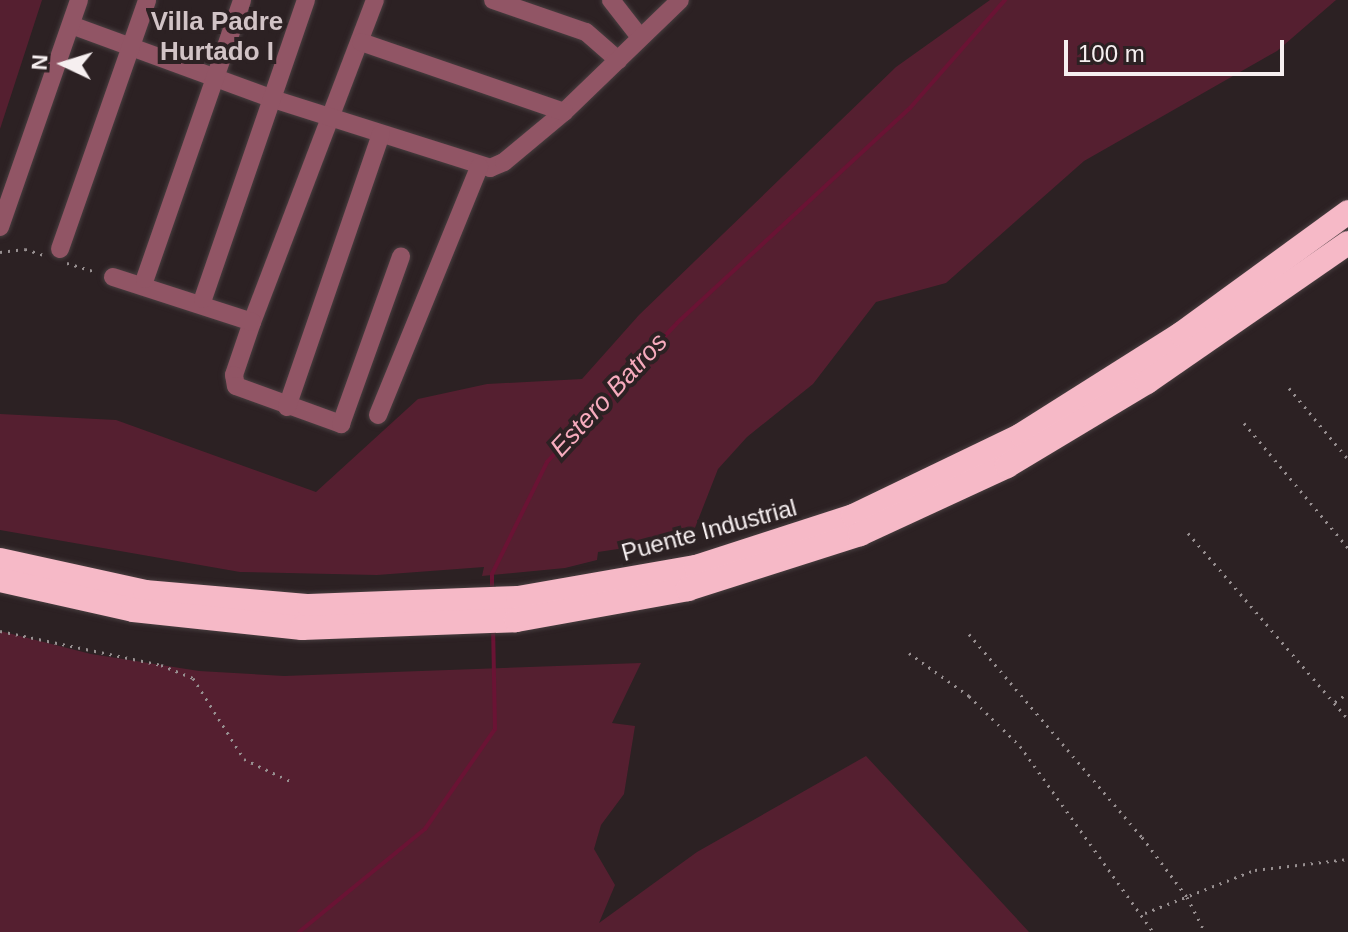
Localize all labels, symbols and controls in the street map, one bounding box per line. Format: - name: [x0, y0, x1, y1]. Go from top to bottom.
- district label: Villa Padre Hurtado I: [151, 6, 283, 68]
- north arrow: [24, 24, 104, 104]
- scale bar: [1068, 24, 1288, 74]
- text: 100 m: [1078, 40, 1145, 67]
- text: N: [27, 54, 53, 71]
- water label: Estero Batros: [544, 327, 674, 463]
- street label: Puente Industrial: [618, 493, 800, 567]

